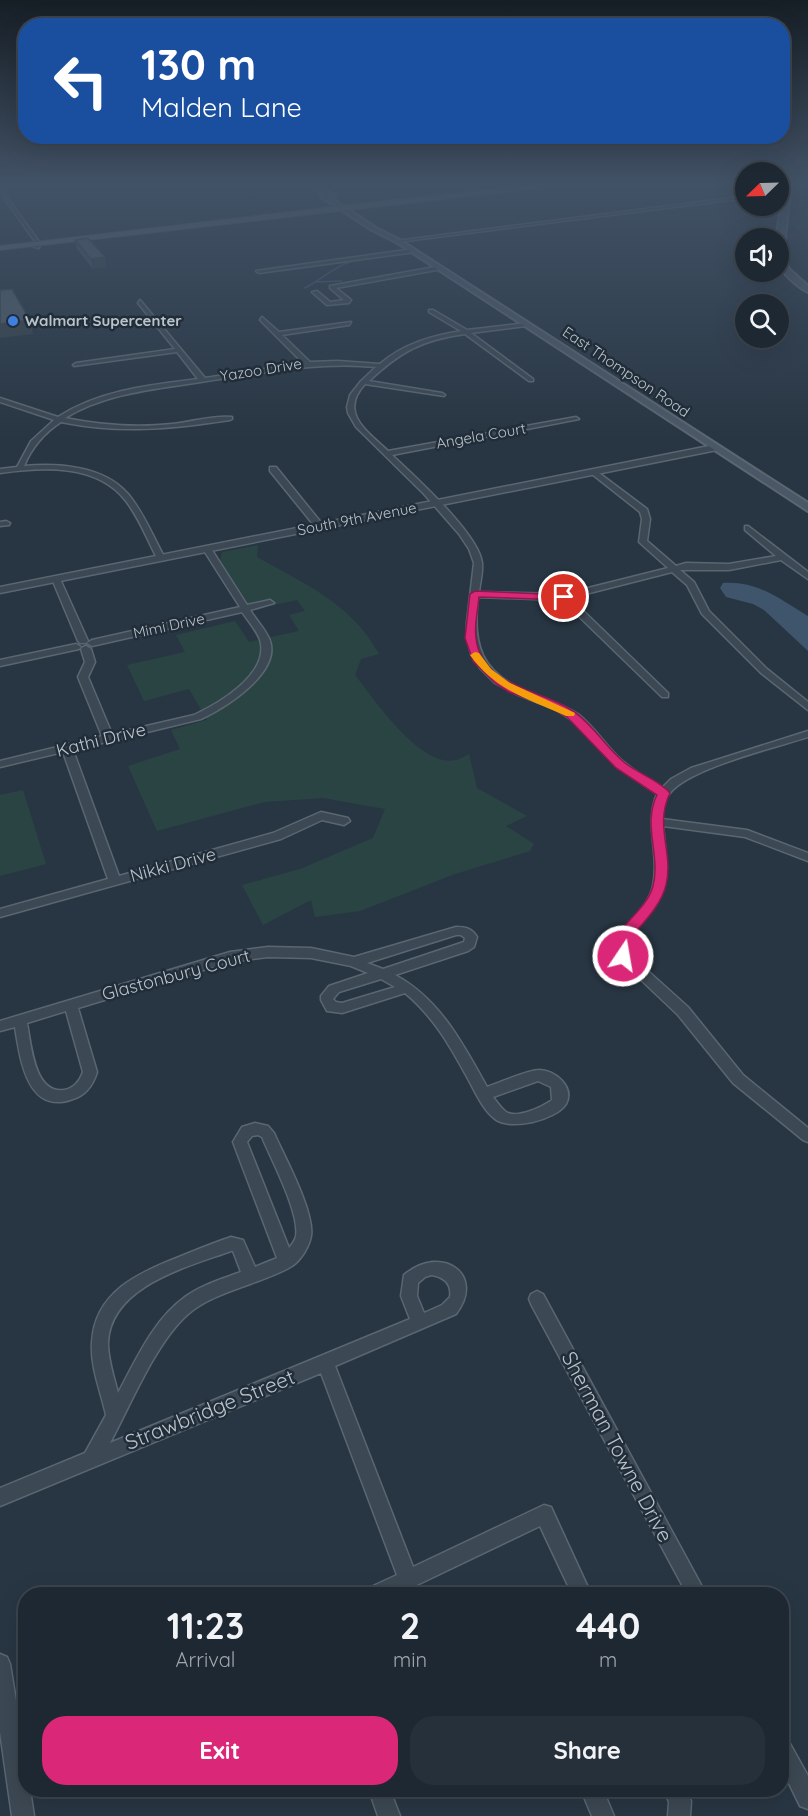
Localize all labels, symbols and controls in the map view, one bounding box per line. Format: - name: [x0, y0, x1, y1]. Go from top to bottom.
- text: 130 m: [141, 38, 256, 91]
- icon: left: [42, 42, 120, 120]
- text: Malden Lane: [141, 90, 302, 124]
- north arrow: [735, 162, 789, 216]
- map controls: [735, 162, 789, 348]
- button: sound: [735, 228, 789, 282]
- button: search: [735, 294, 789, 348]
- place label: Walmart Supercenter: [25, 311, 182, 330]
- marker: Walmart Supercenter: [6, 314, 20, 328]
- street label: East Thompson Road: [559, 322, 693, 421]
- street label: Yazoo Drive: [219, 354, 303, 385]
- street label: Angela Court: [435, 418, 527, 453]
- street label: South 9th Avenue: [296, 498, 418, 539]
- pin: [538, 571, 589, 622]
- icon: arrive: [547, 580, 580, 613]
- street label: Mimi Drive: [131, 609, 206, 642]
- street label: Kathi Drive: [54, 717, 148, 762]
- street label: Nikki Drive: [127, 842, 218, 887]
- position arrow: [591, 924, 655, 988]
- street label: Glastonbury Court: [99, 944, 252, 1005]
- street label: Sherman Towne Drive: [557, 1347, 679, 1546]
- street label: Strawbridge Street: [121, 1363, 298, 1455]
- text: 11:23: [167, 1603, 244, 1648]
- text: 2: [400, 1603, 420, 1648]
- text: 440: [576, 1603, 640, 1648]
- text: Arrival: [176, 1647, 235, 1672]
- text: min: [393, 1647, 427, 1672]
- text: m: [599, 1647, 617, 1672]
- button: Exit: [42, 1716, 398, 1785]
- button: Share: [410, 1716, 765, 1785]

